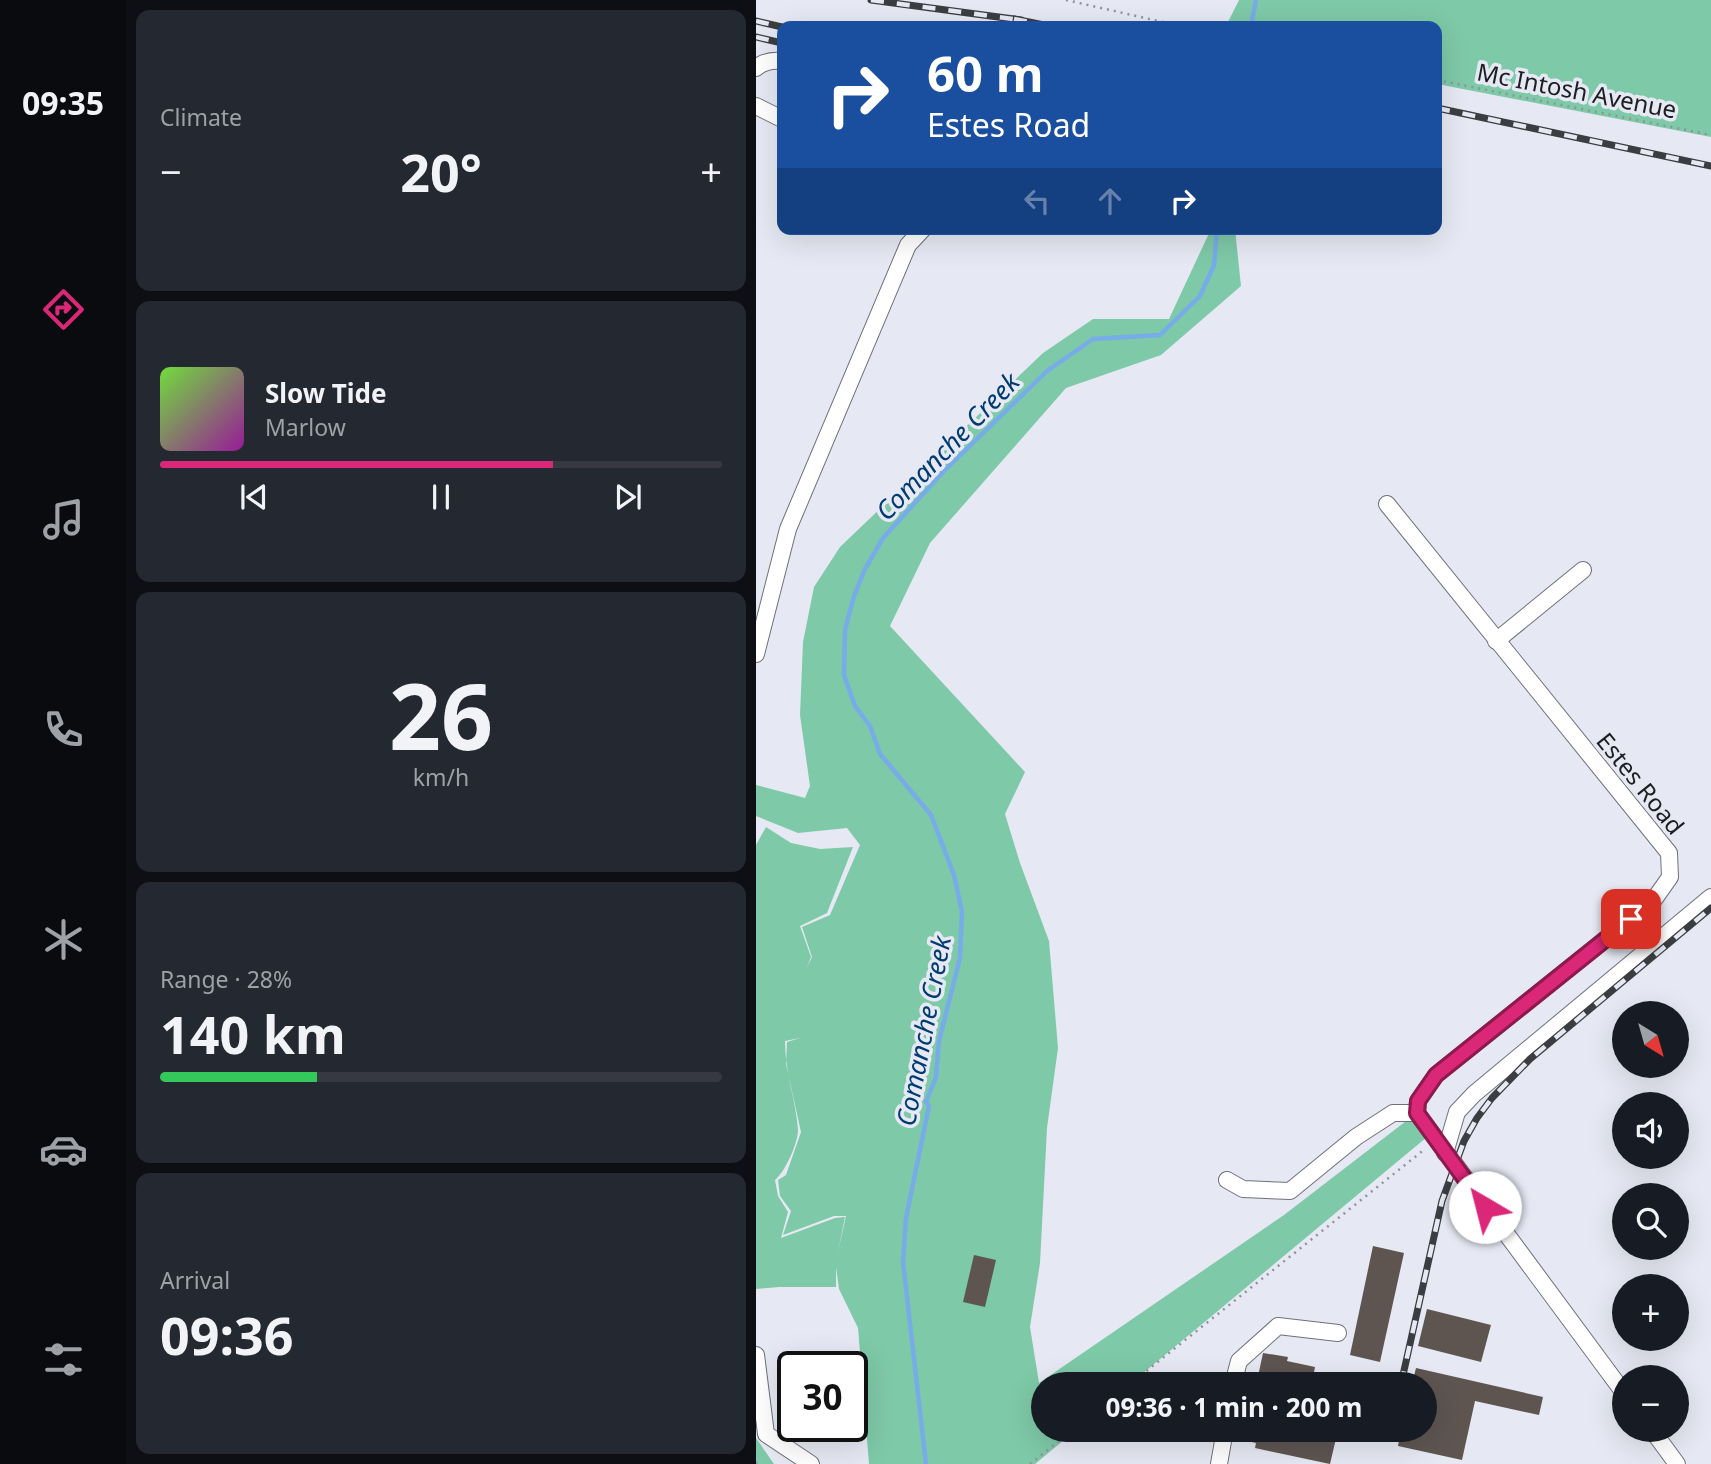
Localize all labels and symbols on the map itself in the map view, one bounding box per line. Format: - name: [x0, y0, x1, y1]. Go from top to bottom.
- street label: Mc Intosh Avenue: [1474, 54, 1680, 126]
- water label: Comanche Creek: [867, 363, 1028, 528]
- street label: Estes Road: [1590, 725, 1692, 841]
- pin: [1601, 889, 1661, 949]
- water label: Comanche Creek: [887, 932, 959, 1129]
- north arrow: [1612, 1001, 1689, 1078]
- position arrow: [1448, 1170, 1522, 1244]
- speed limit sign: 30: [777, 1351, 868, 1442]

